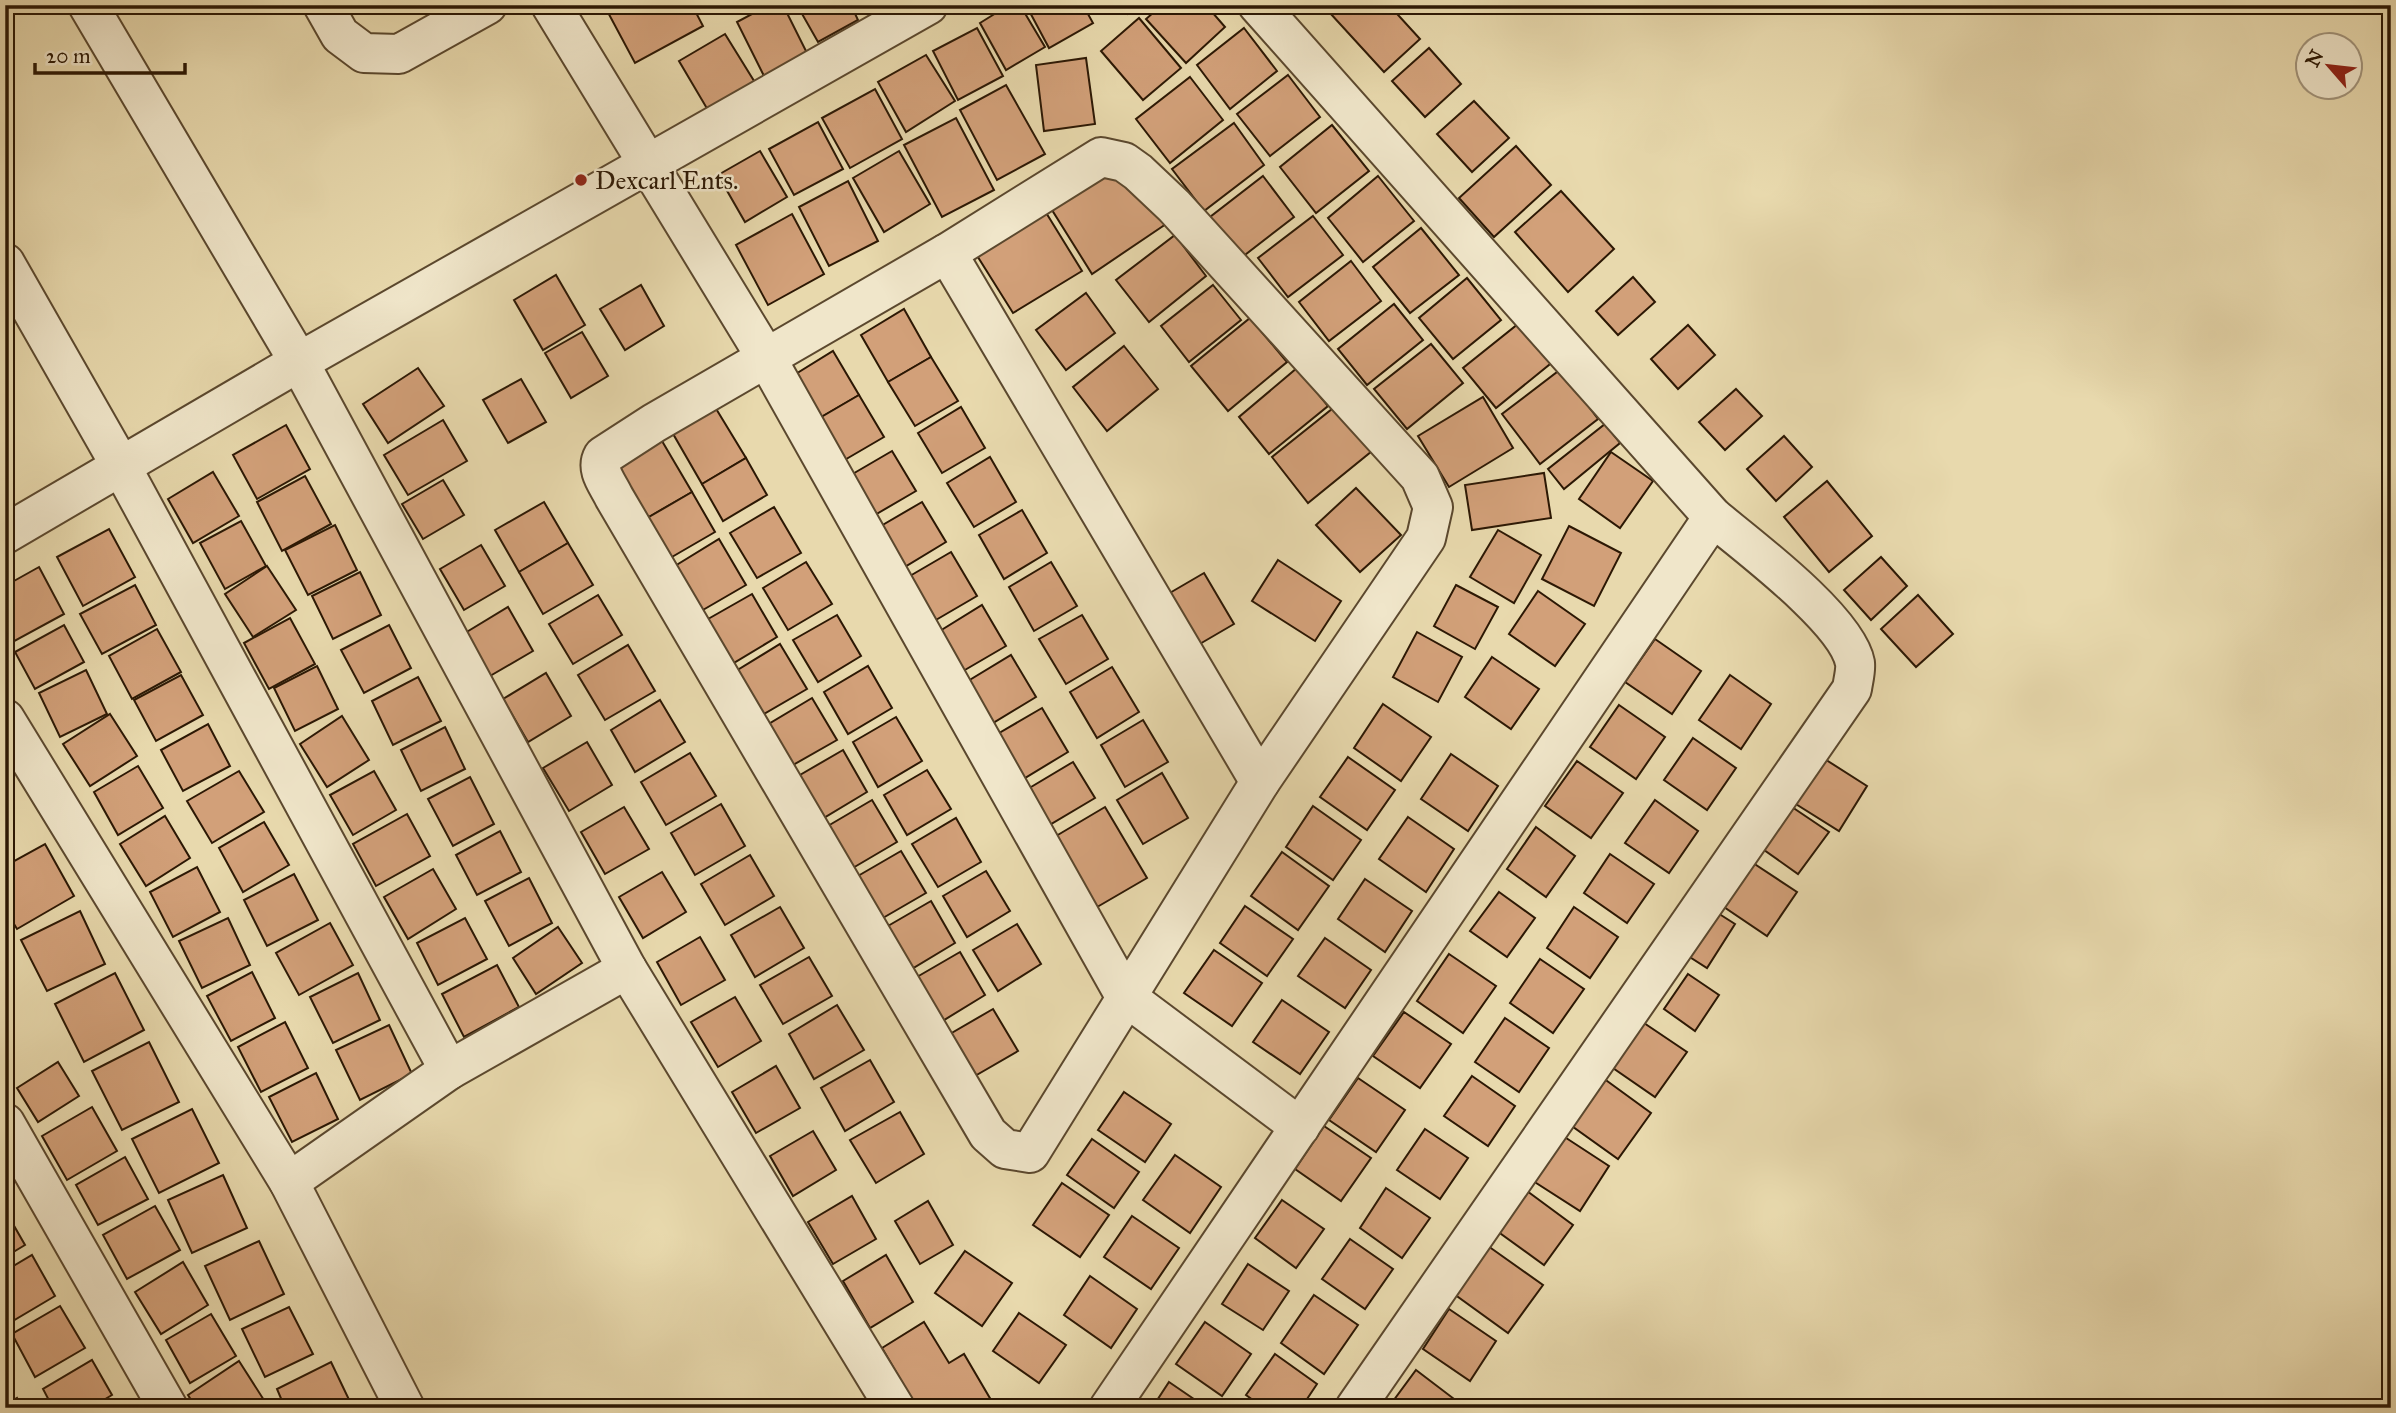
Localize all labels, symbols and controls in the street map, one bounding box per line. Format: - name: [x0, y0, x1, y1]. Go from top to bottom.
- scale bar: [35, 32, 186, 76]
- north arrow: [2294, 32, 2364, 102]
- text: 20 m: [46, 43, 91, 69]
- text: N: [2300, 46, 2328, 71]
- place label: Dexcarl Ents.: [595, 164, 739, 196]
- marker: Dexcarl Ents.: [573, 172, 589, 188]

